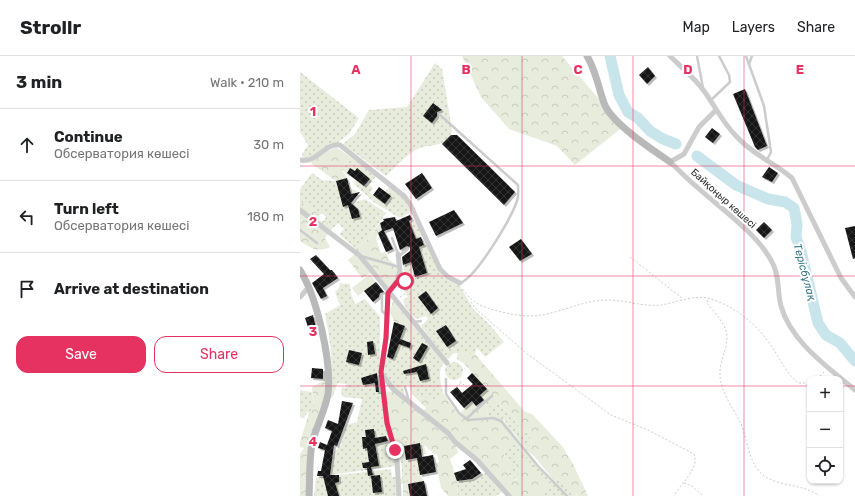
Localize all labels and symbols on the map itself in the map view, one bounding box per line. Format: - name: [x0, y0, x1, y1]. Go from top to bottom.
- text: A: [351, 62, 361, 77]
- text: B: [461, 62, 471, 77]
- text: C: [573, 62, 583, 77]
- text: D: [683, 62, 693, 77]
- text: E: [796, 62, 804, 77]
- text: 1: [310, 104, 316, 119]
- street label: Байқоңыр көшесі: [688, 166, 758, 231]
- text: 2: [309, 214, 317, 229]
- water label: Терісбұлақ: [791, 242, 818, 302]
- route start: [396, 272, 414, 290]
- text: 3: [309, 324, 318, 339]
- text: 4: [309, 434, 318, 449]
- route end: [386, 441, 404, 459]

